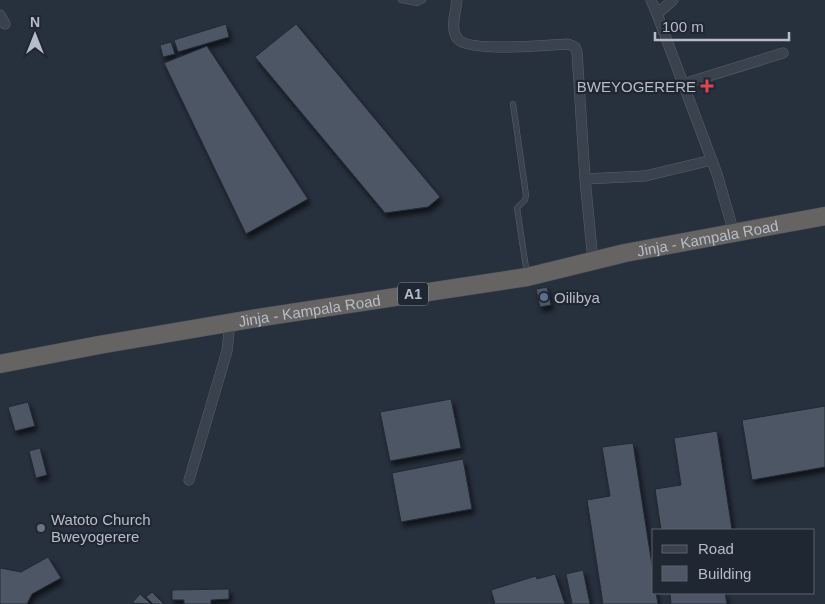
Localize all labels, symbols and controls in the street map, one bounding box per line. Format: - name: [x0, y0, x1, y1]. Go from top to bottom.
- north arrow: [10, 10, 60, 60]
- scale bar: [655, 10, 789, 42]
- text: N: [30, 14, 40, 30]
- text: 100 m: [662, 18, 704, 35]
- place label: BWEYOGERERE: [577, 78, 696, 95]
- marker: BWEYOGERERE: [700, 79, 714, 93]
- street label: Jinja - Kampala Road: [635, 216, 780, 259]
- road number: A1: [398, 282, 428, 306]
- place label: Oilibya: [554, 289, 601, 306]
- street label: Jinja - Kampala Road: [237, 291, 382, 330]
- marker: Oilibya: [538, 291, 550, 303]
- place label: Watoto Church Bweyogerere: [51, 511, 151, 545]
- marker: Watoto Church Bweyogerere: [35, 522, 47, 534]
- legend: [652, 529, 815, 594]
- text: Road: [698, 540, 734, 557]
- text: Building: [698, 565, 751, 582]

